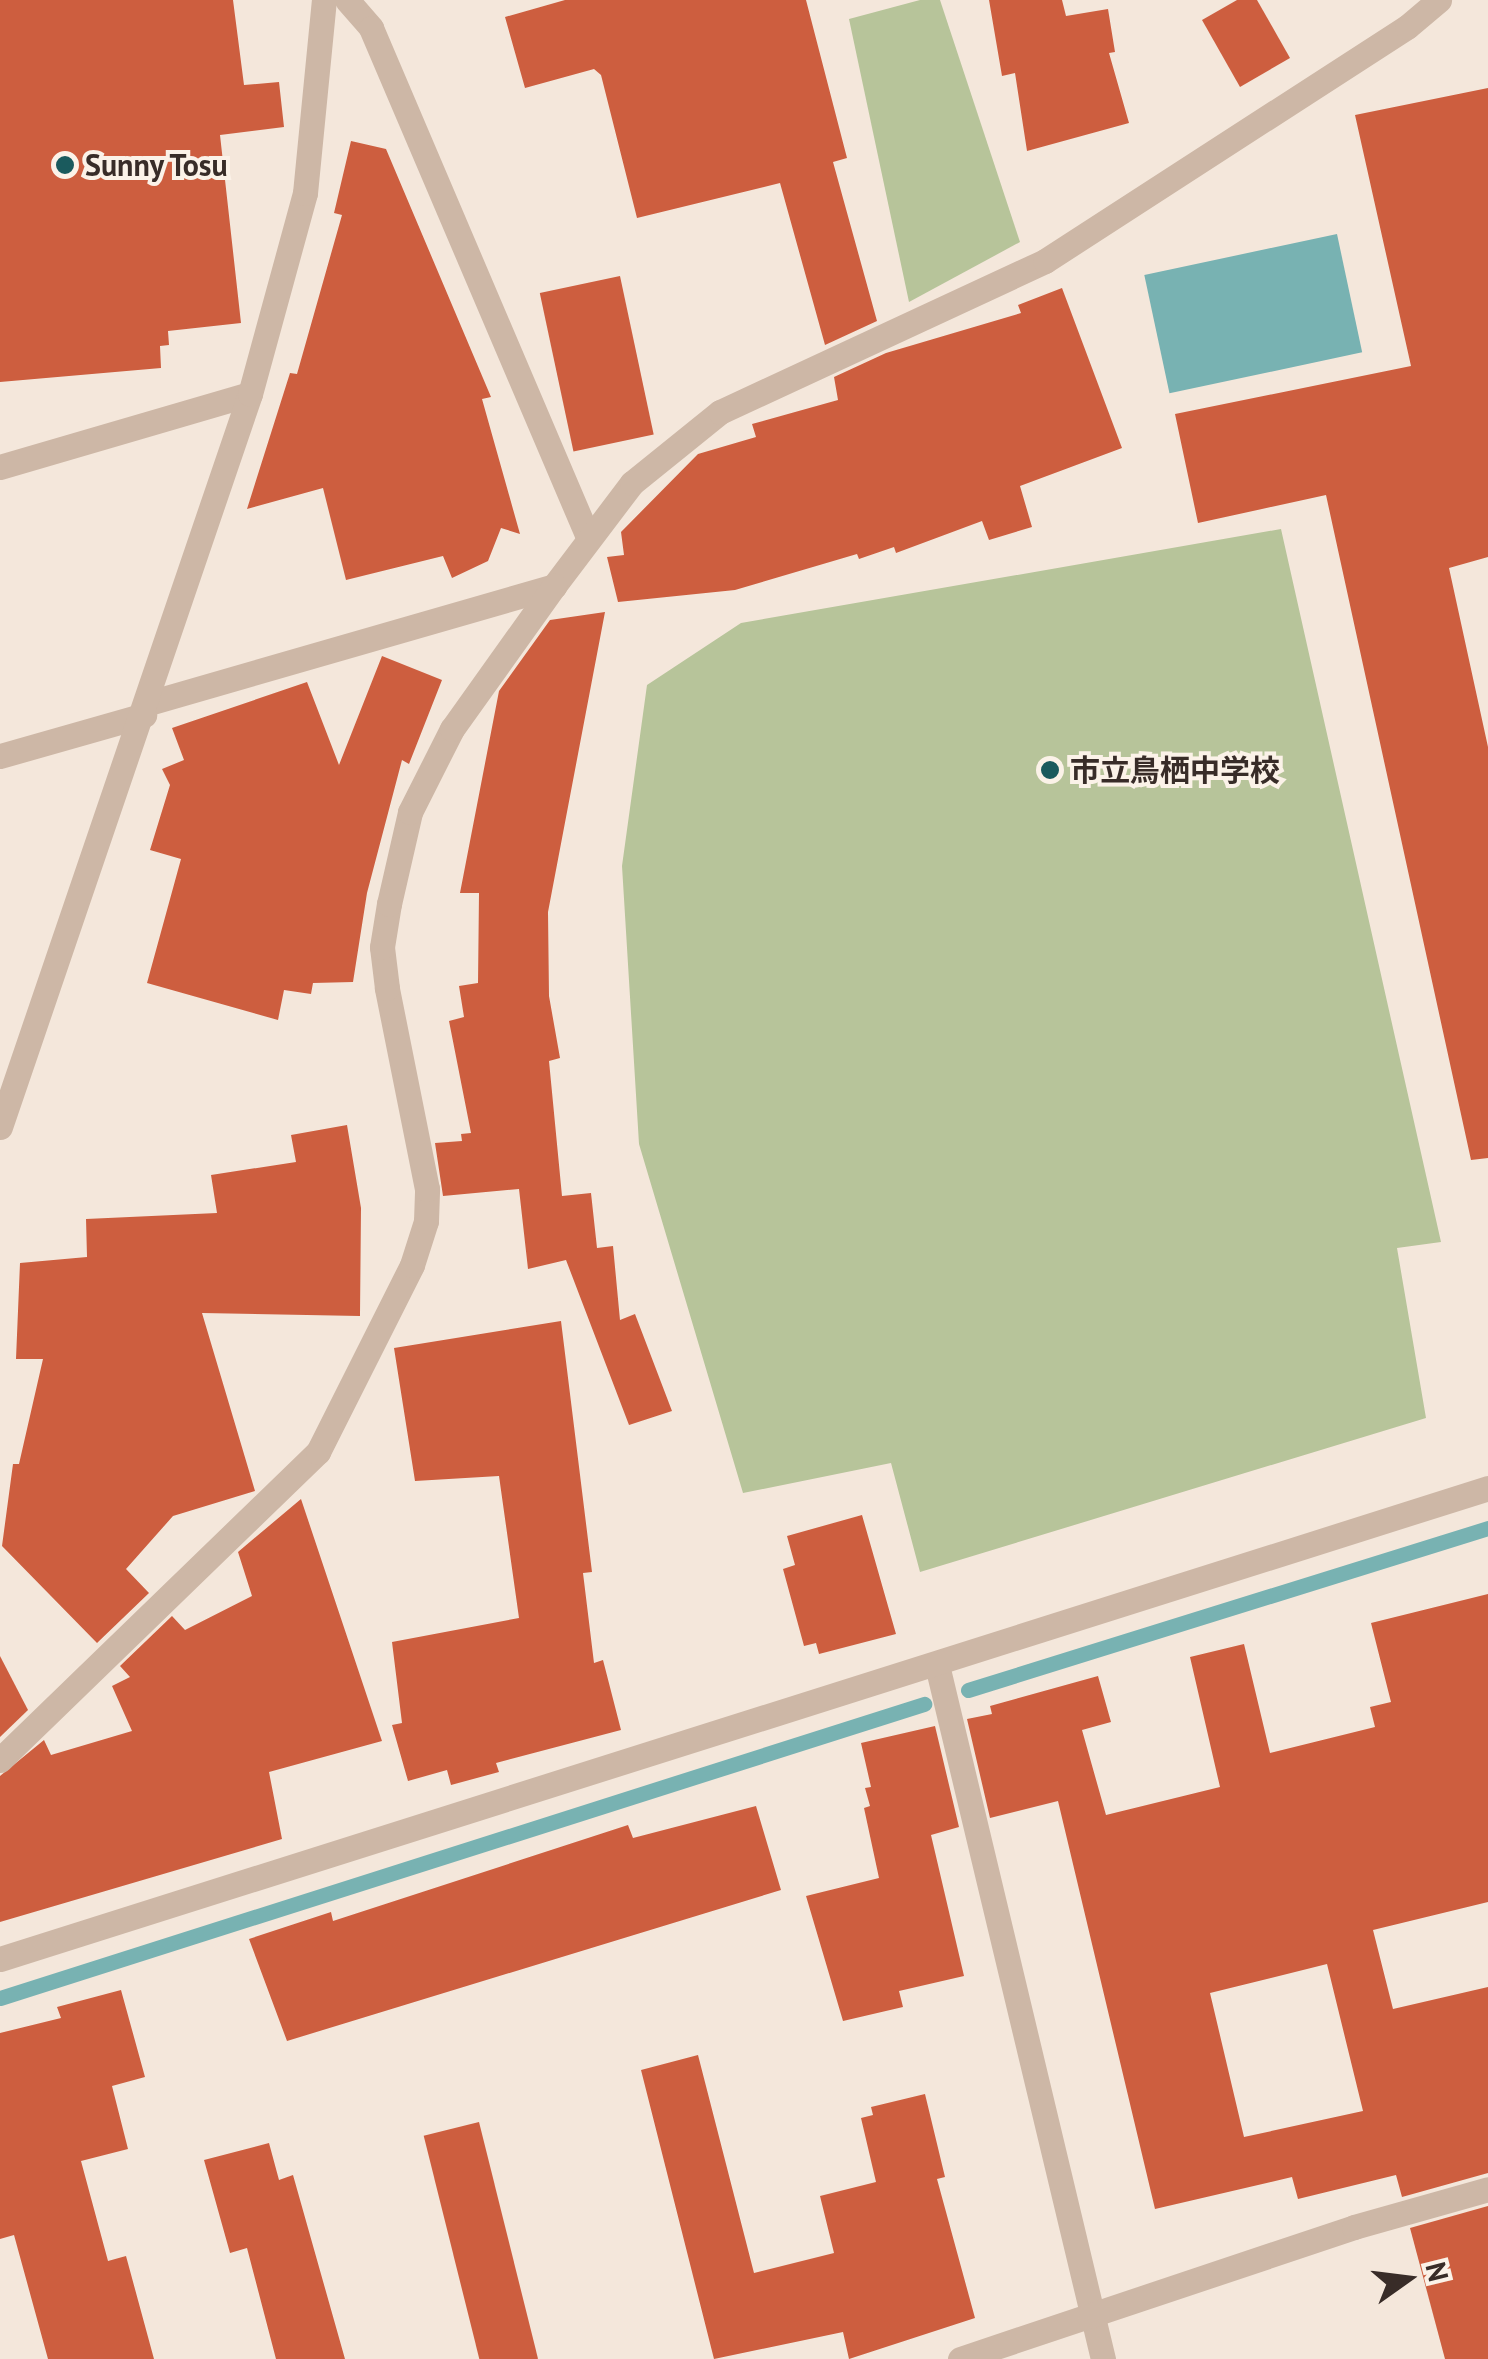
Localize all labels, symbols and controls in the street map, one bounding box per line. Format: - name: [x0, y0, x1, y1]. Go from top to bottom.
- place label: Sunny Tosu: [85, 147, 230, 183]
- marker: Sunny Tosu: [54, 154, 76, 176]
- place label: 市立鳥栖中学校: [1070, 752, 1280, 788]
- marker: 市立鳥栖中学校: [1039, 759, 1061, 781]
- north arrow: [1358, 2229, 1458, 2329]
- text: N: [1417, 2258, 1458, 2285]

